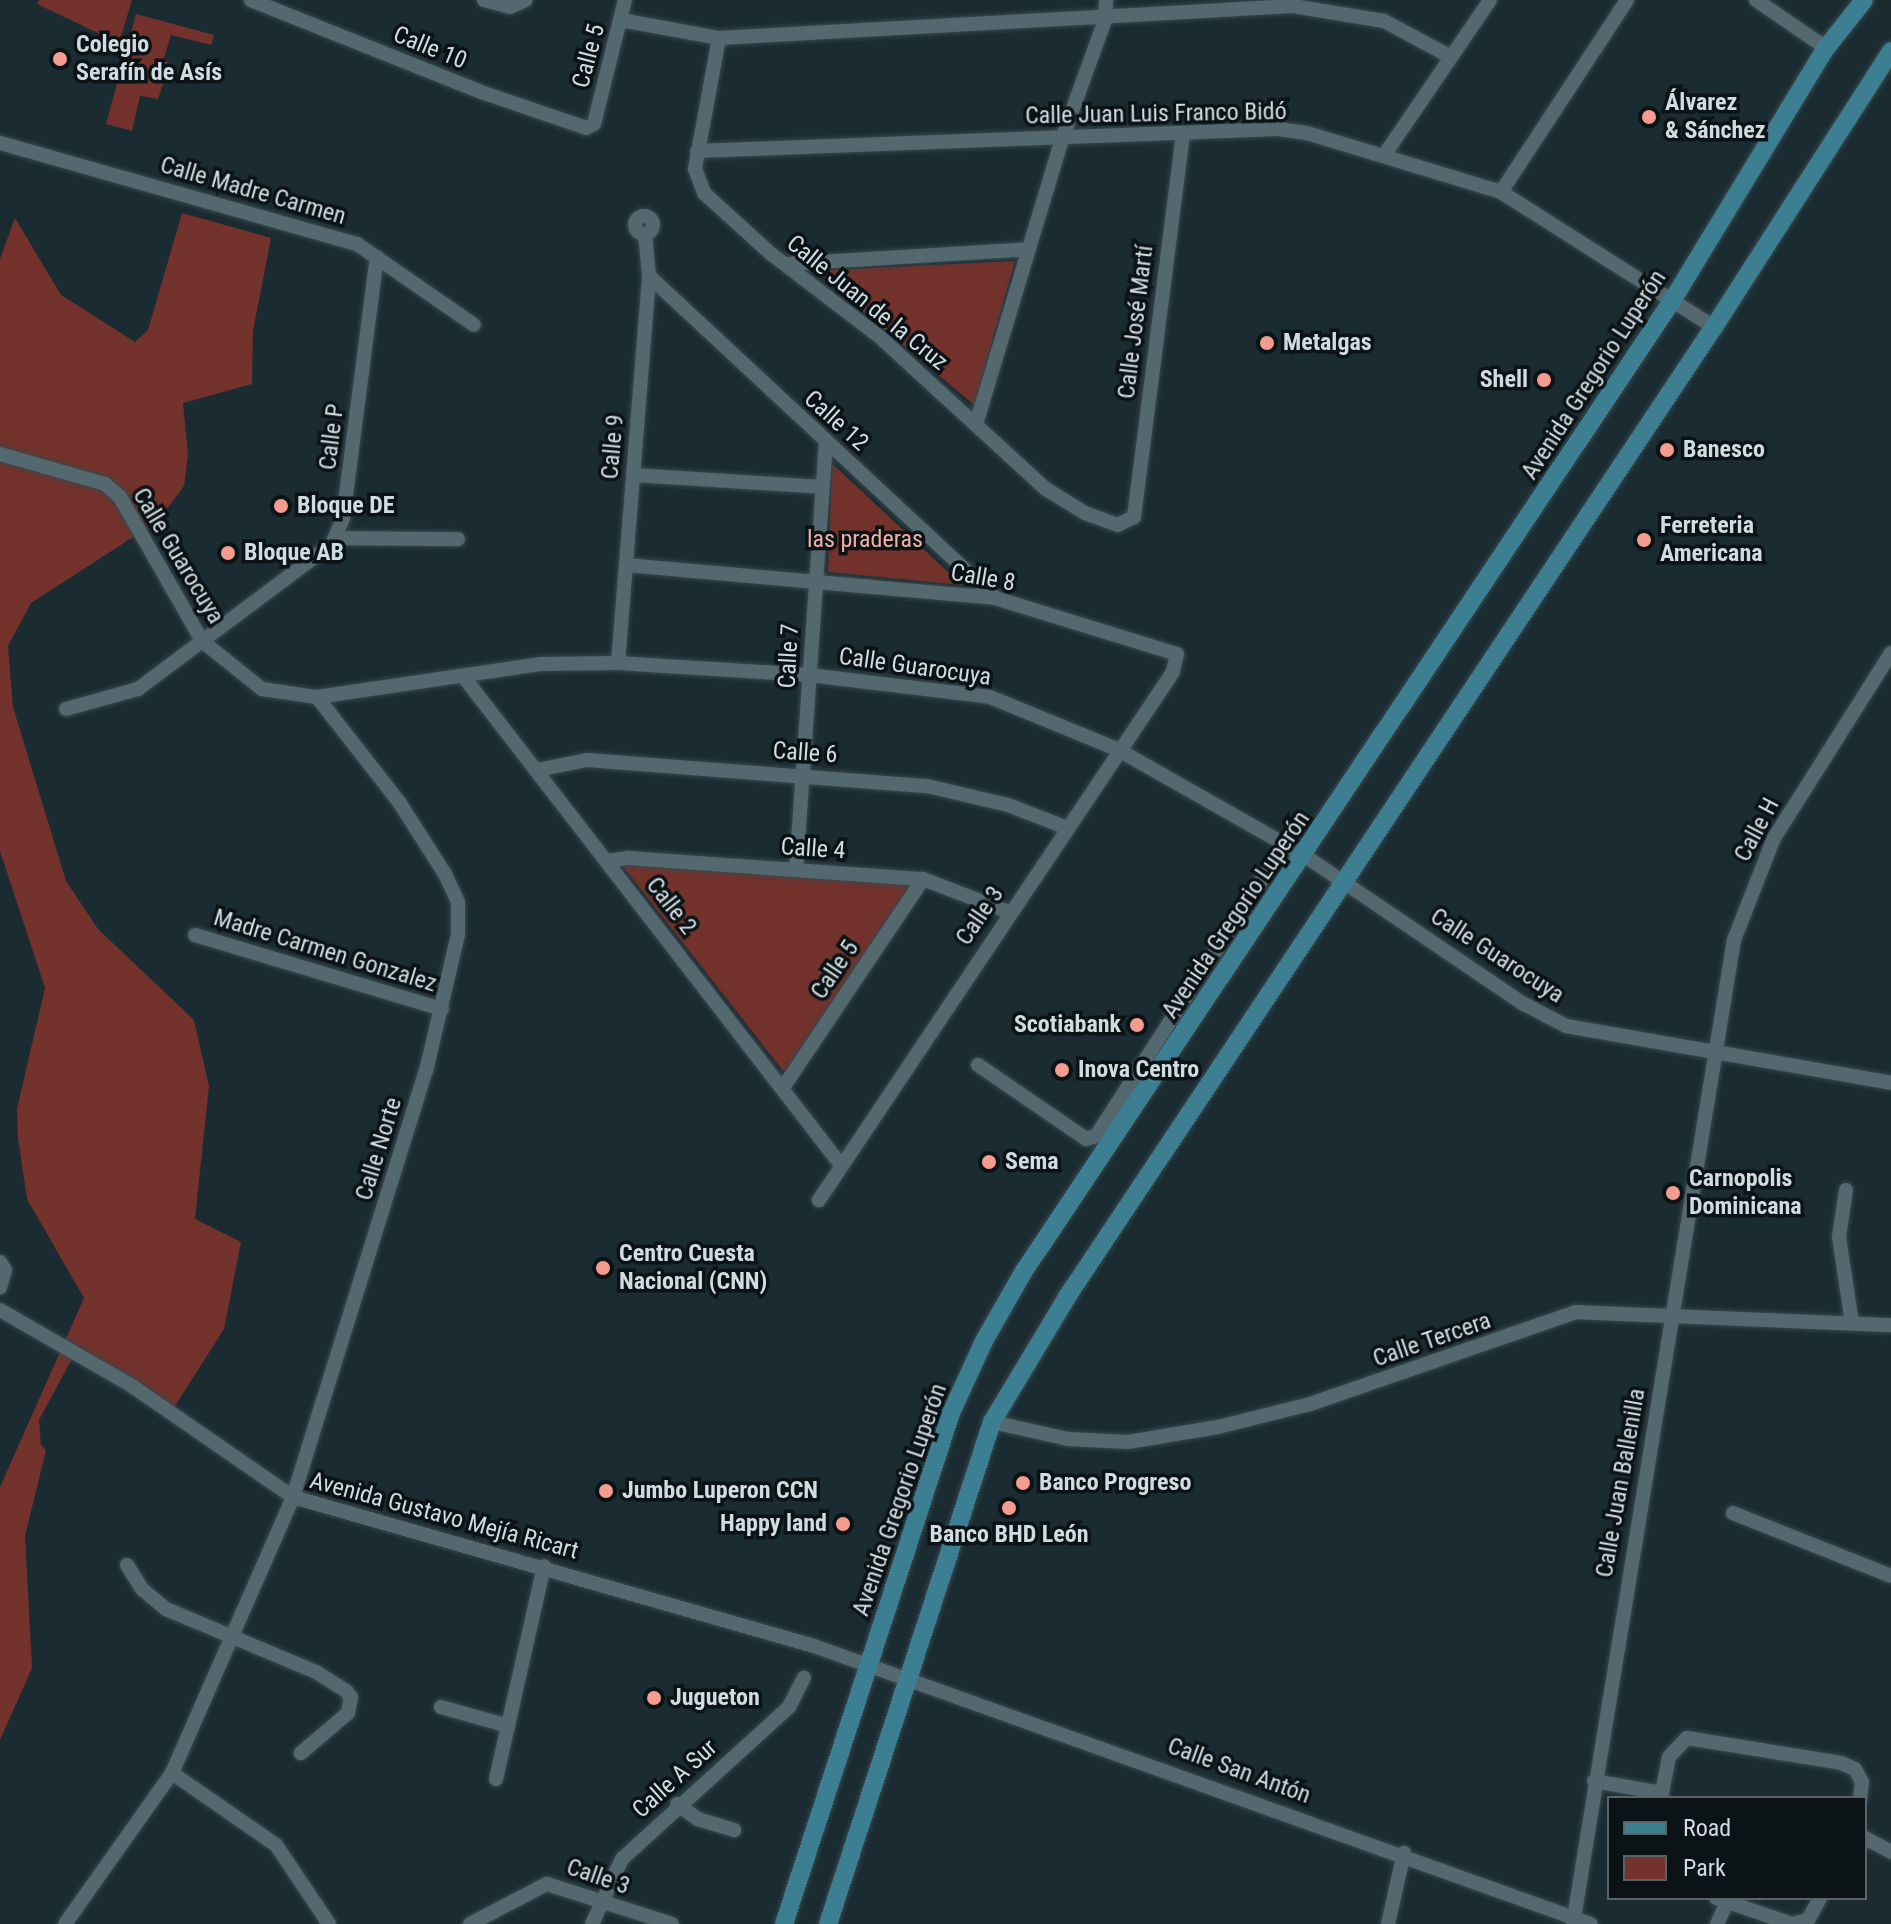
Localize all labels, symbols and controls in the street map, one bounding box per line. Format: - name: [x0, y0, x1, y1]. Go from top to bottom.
- street label: Calle 10: [389, 20, 471, 76]
- street label: Calle 5: [567, 21, 611, 91]
- place label: Colegio Serafín de Asís: [76, 31, 222, 87]
- marker: Colegio Serafín de Asís: [51, 50, 69, 68]
- place label: Álvarez & Sánchez: [1665, 89, 1766, 145]
- street label: Calle Juan Luis Franco Bidó: [1025, 97, 1287, 131]
- marker: Álvarez & Sánchez: [1640, 108, 1658, 126]
- street label: Calle Madre Carmen: [157, 151, 349, 231]
- street label: Calle Juan de la Cruz: [781, 229, 953, 377]
- street label: Calle José Martí: [1112, 244, 1160, 400]
- street label: Avenida Gregorio Luperón: [1516, 265, 1672, 485]
- place label: Metalgas: [1283, 329, 1372, 357]
- marker: Metalgas: [1258, 334, 1276, 352]
- place label: Shell: [1480, 366, 1528, 394]
- marker: Shell: [1535, 371, 1553, 389]
- street label: Calle 12: [798, 385, 874, 457]
- street label: Calle P: [314, 402, 350, 472]
- street label: Calle 9: [596, 414, 630, 480]
- place label: Banesco: [1683, 436, 1765, 464]
- marker: Banesco: [1658, 441, 1676, 459]
- street label: Calle Guarocuya: [126, 483, 230, 629]
- place label: Bloque DE: [297, 492, 395, 520]
- marker: Bloque DE: [272, 497, 290, 515]
- place label: Ferreteria Americana: [1660, 512, 1763, 568]
- park label: las praderas: [807, 526, 923, 554]
- marker: Ferreteria Americana: [1635, 531, 1653, 549]
- place label: Bloque AB: [244, 539, 344, 567]
- marker: Bloque AB: [219, 544, 237, 562]
- street label: Calle 8: [949, 558, 1017, 598]
- street label: Calle 7: [773, 623, 805, 689]
- street label: Calle Guarocuya: [837, 642, 993, 692]
- street label: Calle 6: [772, 736, 838, 770]
- street label: Calle H: [1728, 793, 1786, 867]
- street label: Avenida Gregorio Luperón: [1156, 806, 1316, 1024]
- street label: Calle 4: [780, 832, 846, 866]
- street label: Calle 2: [640, 872, 702, 940]
- street label: Calle 3: [950, 881, 1010, 951]
- street label: Calle Guarocuya: [1425, 902, 1569, 1010]
- street label: Madre Carmen Gonzalez: [210, 903, 440, 999]
- street label: Calle 5: [805, 935, 865, 1005]
- place label: Scotiabank: [1014, 1011, 1121, 1039]
- marker: Scotiabank: [1128, 1016, 1146, 1034]
- place label: Inova Centro: [1078, 1056, 1199, 1084]
- marker: Inova Centro: [1053, 1061, 1071, 1079]
- street label: Calle Norte: [350, 1094, 408, 1204]
- place label: Sema: [1005, 1148, 1059, 1176]
- marker: Sema: [980, 1153, 998, 1171]
- place label: Carnopolis Dominicana: [1689, 1165, 1802, 1221]
- marker: Carnopolis Dominicana: [1664, 1184, 1682, 1202]
- place label: Centro Cuesta Nacional (CNN): [619, 1240, 767, 1296]
- marker: Centro Cuesta Nacional (CNN): [594, 1259, 612, 1277]
- street label: Calle Tercera: [1369, 1306, 1495, 1374]
- street label: Avenida Gregorio Luperón: [847, 1380, 953, 1620]
- street label: Calle Juan Ballenilla: [1590, 1386, 1652, 1580]
- street label: Avenida Gustavo Mejía Ricart: [307, 1466, 581, 1566]
- place label: Banco Progreso: [1039, 1469, 1191, 1497]
- marker: Banco Progreso: [1014, 1474, 1032, 1492]
- place label: Jumbo Luperon CCN: [622, 1477, 818, 1505]
- marker: Jumbo Luperon CCN: [597, 1482, 615, 1500]
- marker: Banco BHD León: [1000, 1499, 1018, 1517]
- place label: Happy land: [720, 1510, 827, 1538]
- marker: Happy land: [834, 1515, 852, 1533]
- place label: Banco BHD León: [929, 1521, 1089, 1549]
- place label: Jugueton: [670, 1684, 760, 1712]
- marker: Jugueton: [645, 1689, 663, 1707]
- street label: Calle San Antón: [1164, 1732, 1314, 1810]
- street label: Calle A Sur: [627, 1734, 723, 1824]
- legend: [1607, 1796, 1867, 1900]
- text: Road: [1683, 1814, 1731, 1842]
- street label: Calle 3: [563, 1853, 633, 1901]
- text: Park: [1683, 1854, 1726, 1882]

